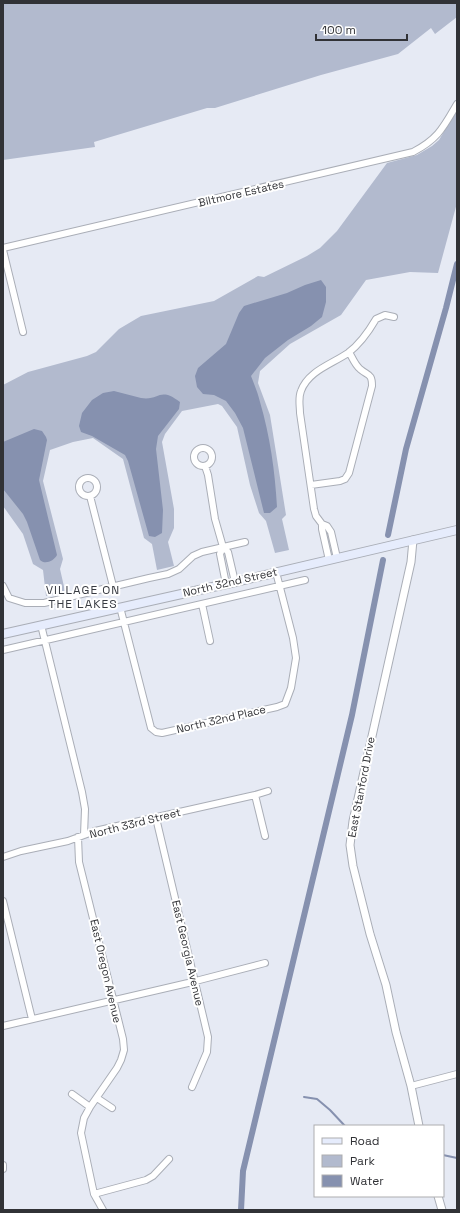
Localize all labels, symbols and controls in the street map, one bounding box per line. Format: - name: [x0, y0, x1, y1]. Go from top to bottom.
- scale bar: [316, 16, 407, 42]
- text: 100 m: [322, 22, 356, 38]
- street label: Biltmore Estates: [197, 176, 285, 210]
- street label: North 32nd Street: [181, 564, 279, 600]
- district label: VILLAGE ON THE LAKES: [46, 582, 120, 612]
- street label: North 32nd Place: [175, 702, 267, 736]
- street label: East Stanford Drive: [344, 735, 378, 839]
- street label: North 33rd Street: [88, 805, 182, 841]
- street label: East Georgia Avenue: [169, 899, 207, 1007]
- street label: East Oregon Avenue: [87, 918, 125, 1024]
- legend: [314, 1125, 444, 1197]
- text: Road: [350, 1133, 379, 1149]
- text: Park: [350, 1153, 375, 1169]
- text: Water: [350, 1173, 384, 1189]

